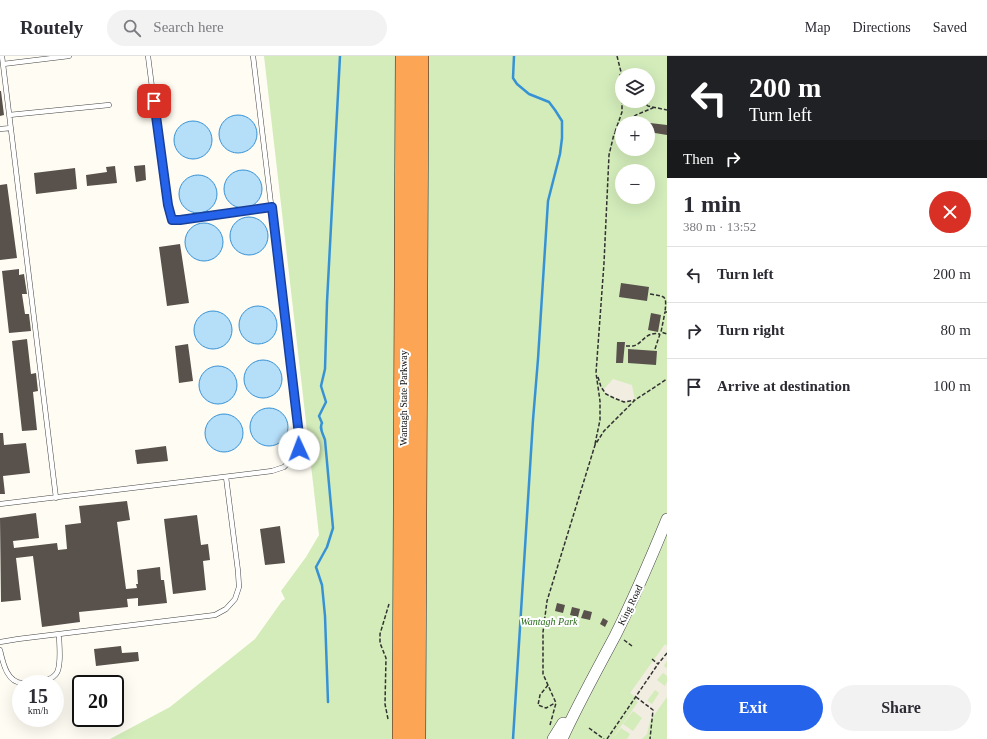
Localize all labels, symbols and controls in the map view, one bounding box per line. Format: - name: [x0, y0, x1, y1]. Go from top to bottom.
- search box: [107, 10, 387, 46]
- text: Routely: [20, 17, 83, 38]
- icon: search: [121, 17, 143, 39]
- text: Search here: [153, 19, 224, 35]
- text: Map: [805, 20, 830, 35]
- text: Directions: [852, 20, 911, 35]
- text: Saved: [933, 20, 967, 35]
- map controls: [615, 68, 655, 204]
- button: layers: [615, 68, 655, 108]
- icon: left: [683, 72, 735, 124]
- text: 200 m: [749, 72, 821, 103]
- pin: [137, 84, 171, 118]
- icon: arrive: [143, 90, 165, 112]
- text: Turn left: [749, 105, 812, 125]
- button: +: [615, 116, 655, 156]
- icon: right: [722, 148, 744, 170]
- text: Then: [683, 151, 714, 167]
- button: −: [615, 164, 655, 204]
- text: 1 min: [683, 191, 741, 217]
- button: close: [929, 191, 971, 233]
- text: 380 m · 13:52: [683, 219, 756, 234]
- icon: left: [683, 264, 705, 286]
- text: Turn left: [717, 266, 774, 282]
- text: 200 m: [933, 266, 971, 282]
- icon: right: [683, 320, 705, 342]
- text: Turn right: [717, 322, 784, 338]
- text: 80 m: [941, 322, 971, 338]
- street label: Wantagh State Parkway: [398, 350, 409, 446]
- icon: arrive: [683, 376, 705, 398]
- text: Arrive at destination: [717, 378, 850, 394]
- text: 100 m: [933, 378, 971, 394]
- position arrow: [278, 428, 320, 470]
- street label: King Road: [615, 583, 645, 627]
- park label: Wantagh Park: [520, 616, 578, 627]
- speed limit sign: 20: [72, 675, 124, 727]
- text: 15: [28, 685, 48, 707]
- button: Exit: [683, 685, 823, 731]
- button: Share: [831, 685, 971, 731]
- text: km/h: [28, 705, 48, 716]

